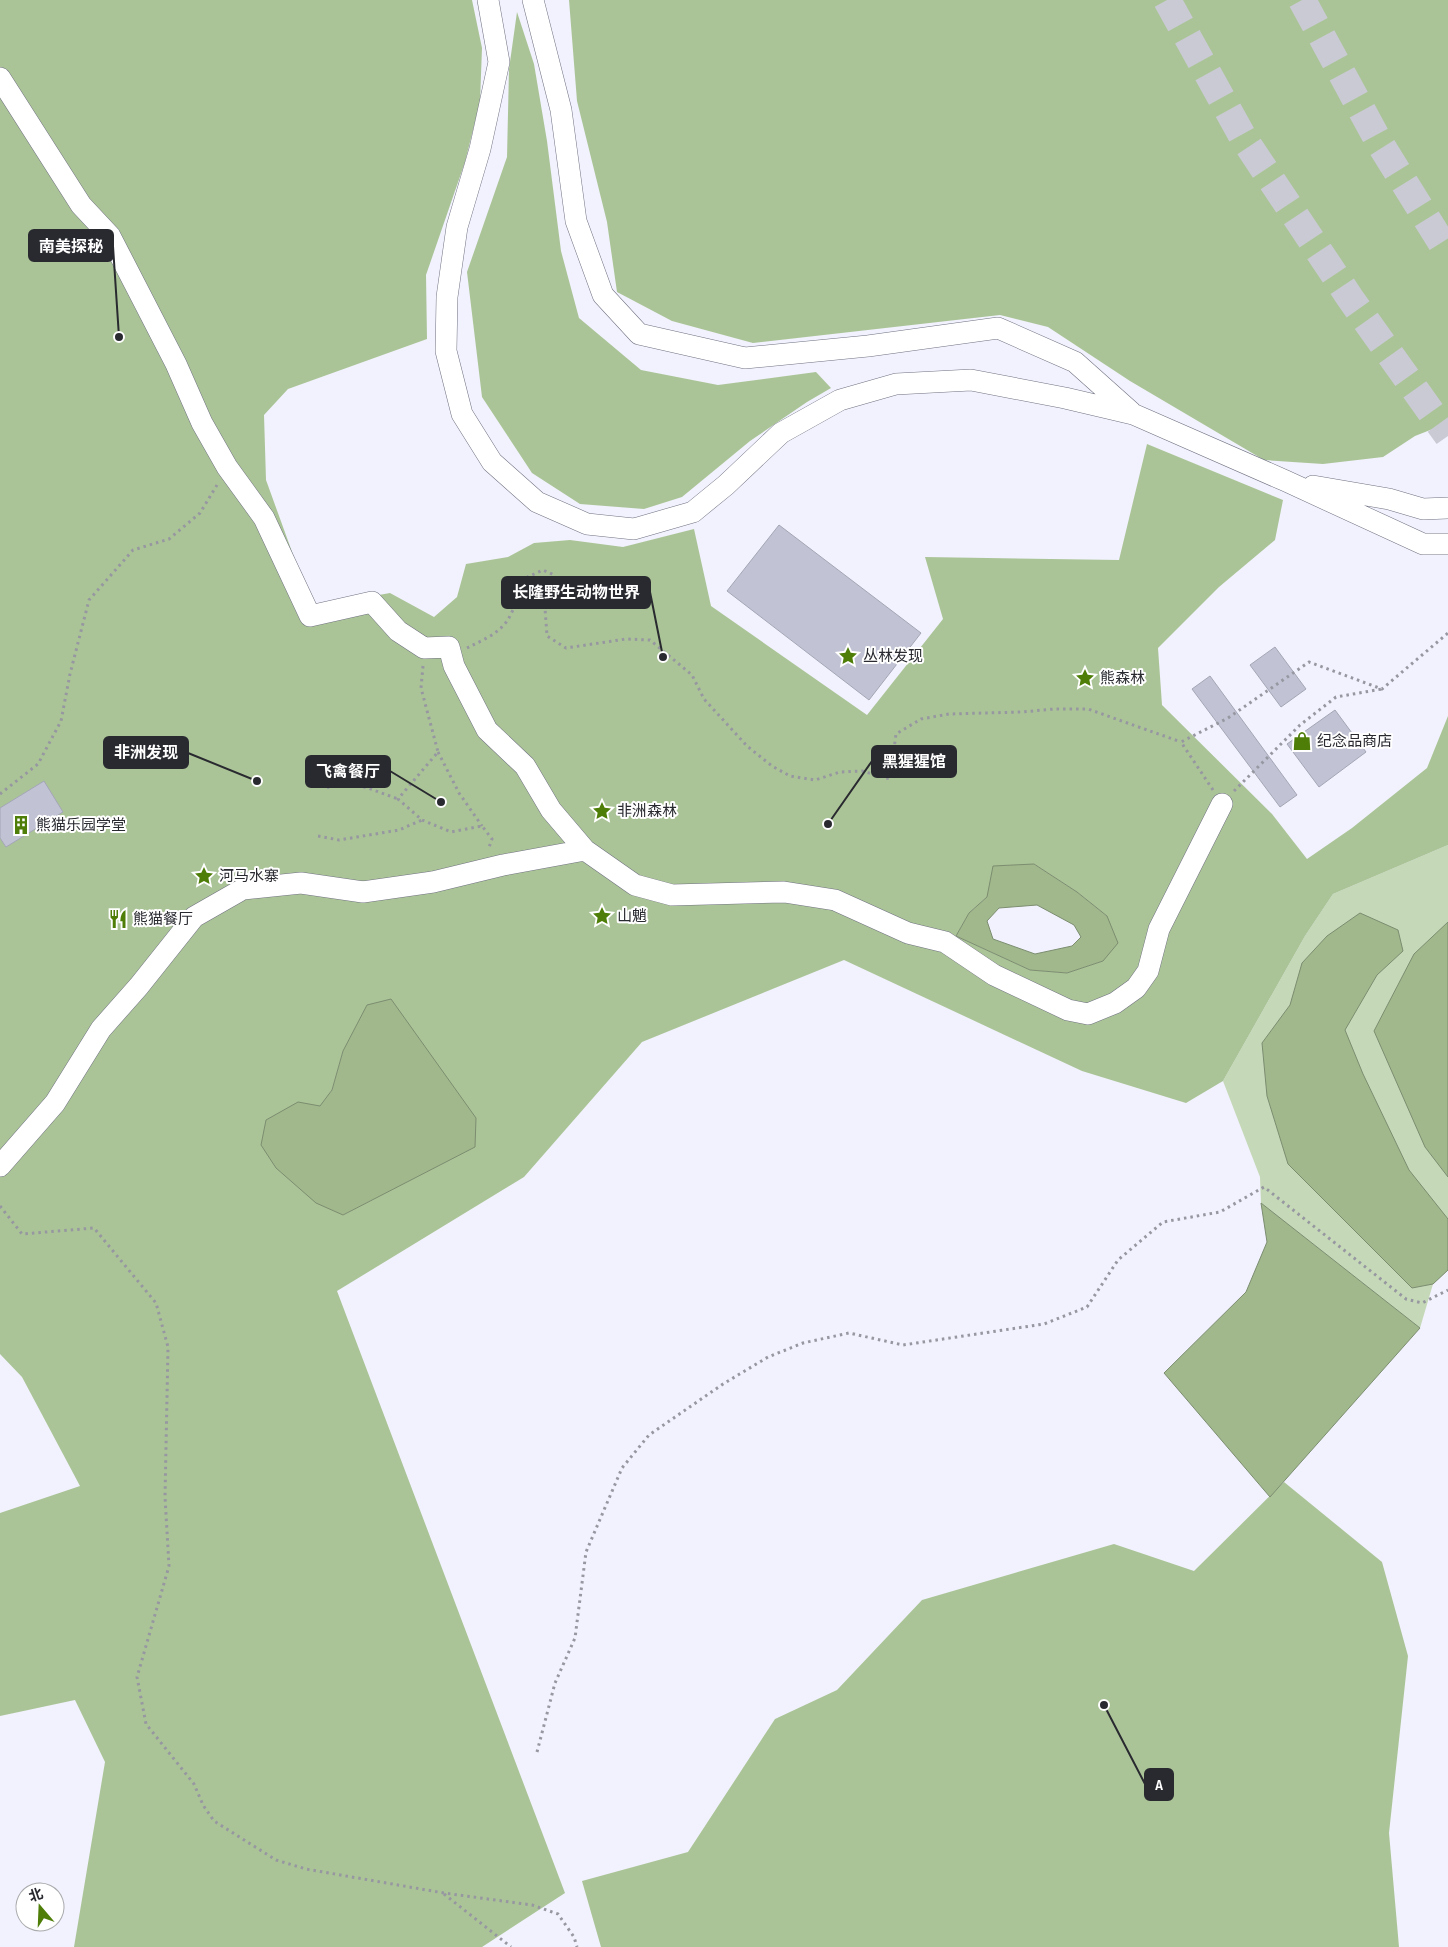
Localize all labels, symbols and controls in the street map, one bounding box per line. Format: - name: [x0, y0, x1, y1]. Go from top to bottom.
- callout: 南美探秘: [29, 230, 113, 261]
- text: 南美探秘: [39, 238, 103, 257]
- callout: 长隆野生动物世界: [502, 577, 650, 608]
- text: 长隆野生动物世界: [512, 584, 640, 603]
- place icon: 丛林发现: [837, 645, 859, 667]
- place label: 丛林发现: [863, 647, 923, 666]
- place icon: 熊森林: [1074, 667, 1096, 689]
- place label: 熊森林: [1100, 669, 1145, 688]
- shop icon: 纪念品商店: [1291, 730, 1313, 752]
- place label: 纪念品商店: [1317, 732, 1392, 751]
- callout: 非洲发现: [104, 737, 188, 768]
- text: 非洲发现: [114, 743, 178, 763]
- callout: 黑猩猩馆: [872, 746, 956, 777]
- text: 黑猩猩馆: [882, 753, 946, 772]
- callout: 飞禽餐厅: [306, 756, 390, 787]
- text: 飞禽餐厅: [316, 763, 380, 782]
- place icon: 非洲森林: [591, 800, 613, 822]
- place label: 非洲森林: [617, 802, 677, 821]
- building icon: 熊猫乐园学堂: [10, 814, 32, 836]
- place label: 熊猫乐园学堂: [36, 816, 126, 835]
- place icon: 河马水寨: [193, 865, 215, 887]
- place label: 河马水寨: [219, 867, 279, 886]
- place icon: 山魈: [591, 905, 613, 927]
- place label: 山魈: [617, 907, 647, 926]
- restaurant icon: 熊猫餐厅: [107, 908, 129, 930]
- place label: 熊猫餐厅: [133, 910, 193, 929]
- callout: A: [1145, 1769, 1173, 1800]
- text: A: [1154, 1776, 1163, 1795]
- north arrow: [15, 1882, 65, 1932]
- text: 北: [27, 1885, 45, 1905]

